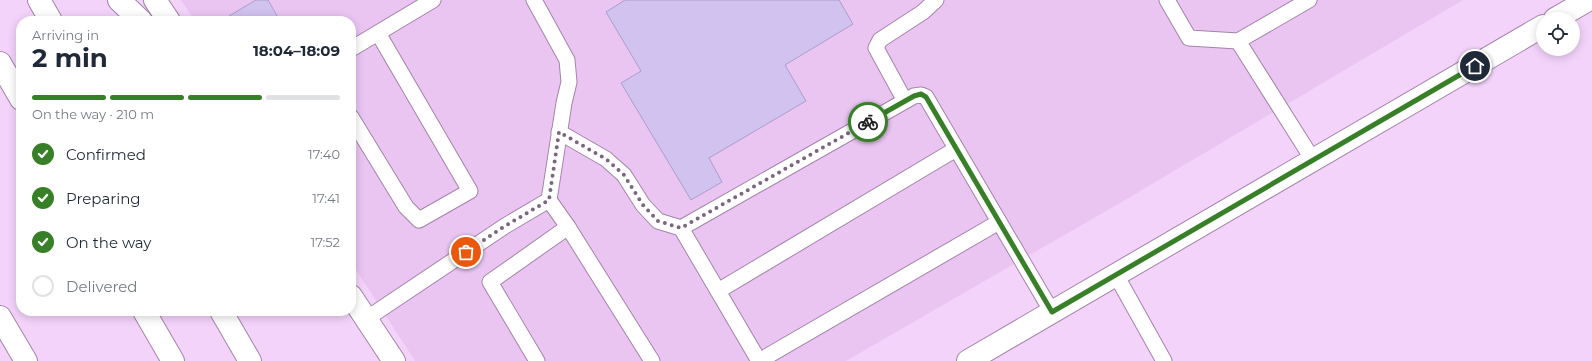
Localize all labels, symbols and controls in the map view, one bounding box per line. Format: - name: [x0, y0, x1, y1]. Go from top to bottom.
- map controls: [1536, 12, 1580, 56]
- button: locate: [1536, 12, 1580, 56]
- text: Arriving in: [32, 27, 99, 43]
- text: 18:04–18:09: [253, 41, 340, 60]
- text: 2 min: [32, 42, 108, 74]
- pin: [1458, 49, 1492, 83]
- icon: home: [1464, 55, 1486, 77]
- courier: [848, 102, 888, 142]
- text: On the way · 210 m: [32, 106, 154, 122]
- icon: bike: [857, 111, 879, 133]
- icon: check: [32, 143, 54, 165]
- text: Confirmed: [66, 145, 146, 164]
- text: 17:40: [308, 146, 340, 162]
- icon: check: [32, 187, 54, 209]
- text: Preparing: [66, 189, 141, 208]
- text: 17:41: [312, 190, 340, 206]
- icon: check: [32, 231, 54, 253]
- text: On the way: [66, 233, 151, 252]
- text: 17:52: [310, 234, 340, 250]
- pin: [449, 235, 483, 269]
- icon: bag: [455, 241, 477, 263]
- text: Delivered: [66, 277, 138, 296]

